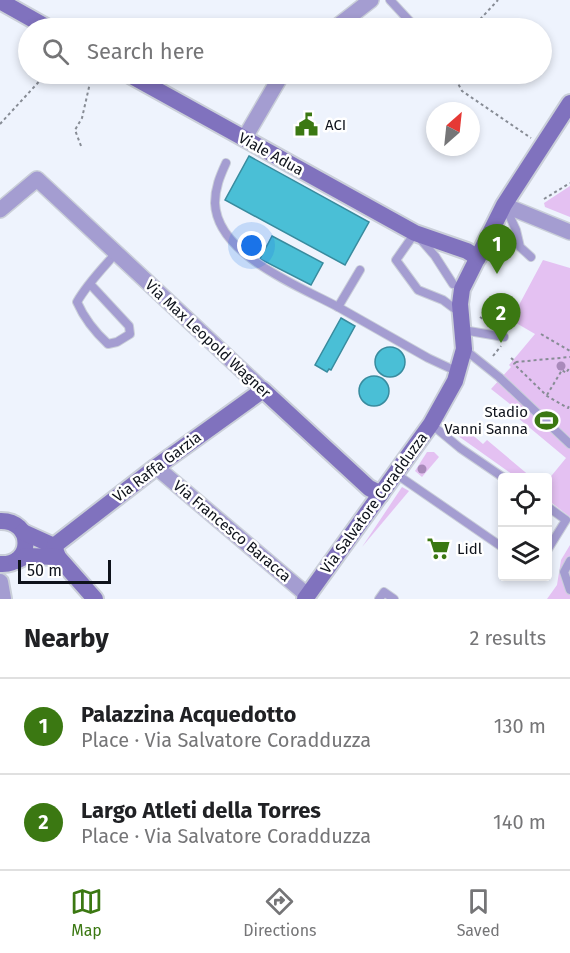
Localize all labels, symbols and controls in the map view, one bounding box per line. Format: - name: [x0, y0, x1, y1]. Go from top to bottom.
- search box: [18, 18, 552, 84]
- icon: search: [39, 35, 72, 68]
- text: Search here: [87, 38, 205, 65]
- north arrow: [426, 102, 480, 156]
- public building icon: ACI: [294, 112, 320, 138]
- place label: ACI: [325, 116, 346, 134]
- street label: Viale Adua: [235, 129, 307, 179]
- pin: 1: [478, 224, 516, 274]
- your location: [237, 231, 266, 260]
- street label: Via Max Leopold Wagner: [141, 276, 275, 402]
- pin: 2: [482, 294, 520, 343]
- place label: Stadio Vanni Sanna: [444, 403, 528, 438]
- sports icon: Stadio Vanni Sanna: [533, 408, 559, 434]
- street label: Via Raffa Garzia: [109, 428, 205, 506]
- street label: Via Salvatore Coradduzza: [317, 429, 431, 577]
- map controls: [498, 473, 552, 581]
- button: locate: [498, 473, 552, 527]
- street label: Via Francesco Baracca: [169, 476, 295, 586]
- button: layers: [498, 527, 552, 581]
- supermarket icon: Lidl: [426, 536, 452, 562]
- place label: Lidl: [457, 540, 483, 558]
- scale bar: [18, 557, 111, 584]
- text: 50 m: [27, 561, 62, 580]
- text: Nearby: [24, 623, 109, 654]
- text: 2 results: [469, 626, 546, 650]
- text: Palazzina Acquedotto: [81, 701, 296, 728]
- text: 1: [39, 714, 48, 738]
- text: 130 m: [494, 714, 546, 738]
- text: Place · Via Salvatore Coradduzza: [81, 728, 371, 752]
- text: Largo Atleti della Torres: [81, 797, 321, 824]
- text: 2: [38, 810, 49, 834]
- text: 140 m: [493, 810, 546, 834]
- text: Place · Via Salvatore Coradduzza: [81, 824, 371, 848]
- tab: Map: [70, 885, 103, 940]
- tab: Directions: [243, 885, 317, 940]
- tab: Saved: [457, 885, 500, 940]

